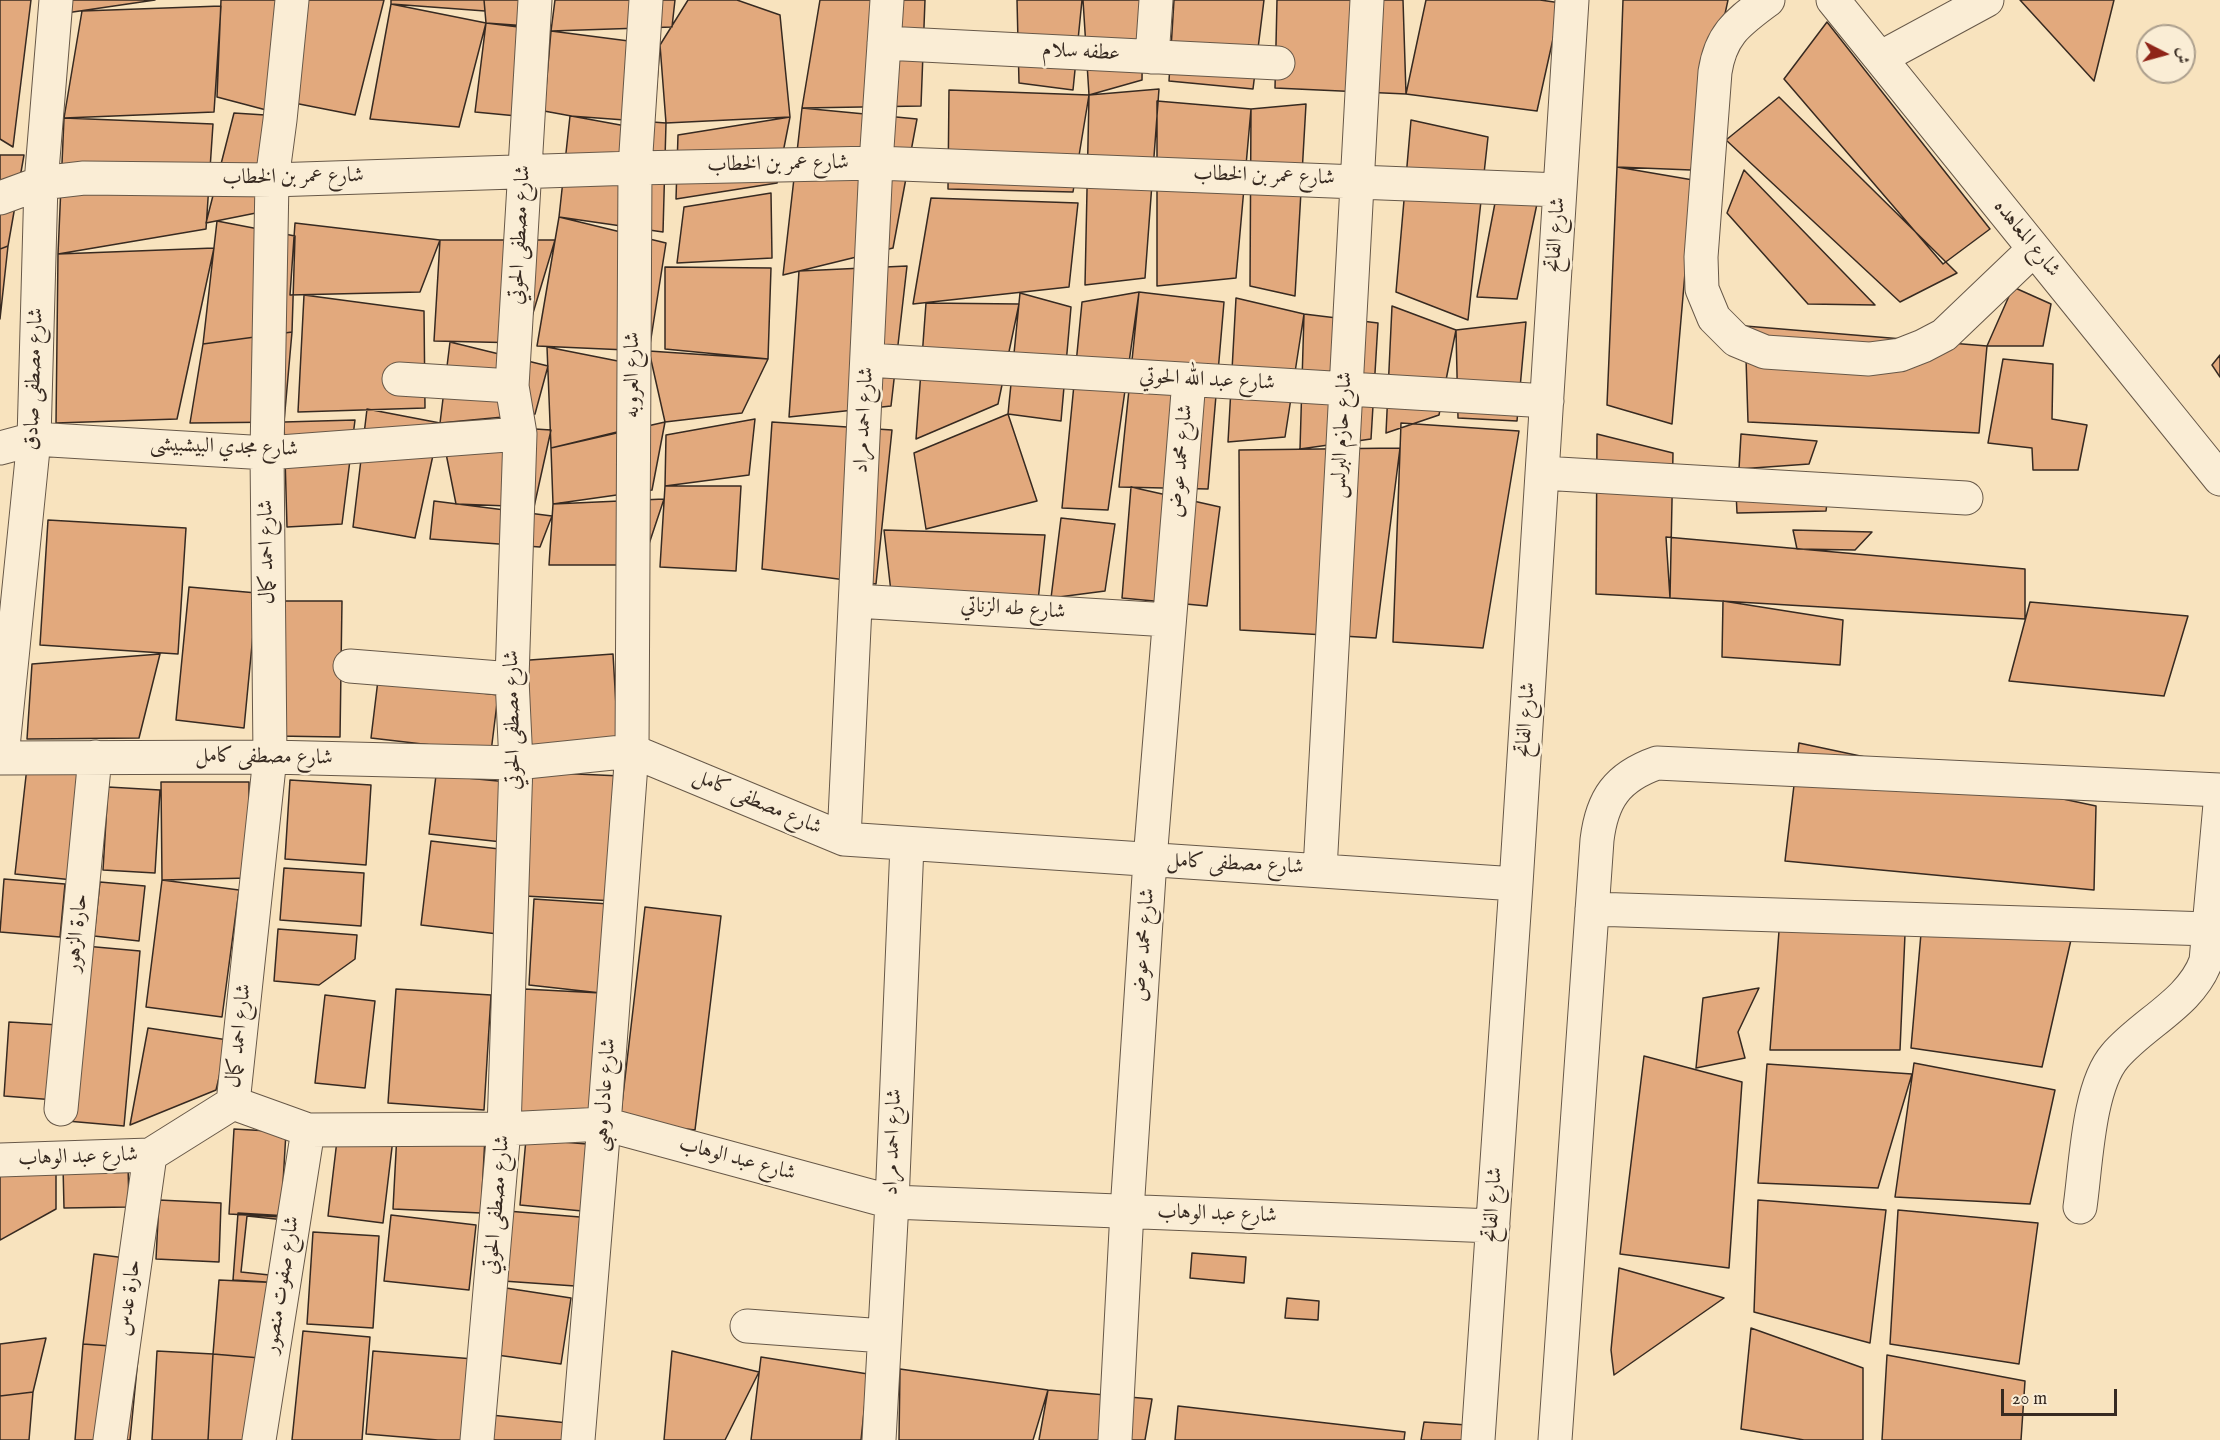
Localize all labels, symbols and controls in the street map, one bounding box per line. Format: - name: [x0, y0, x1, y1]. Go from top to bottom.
- north arrow: [2136, 24, 2196, 84]
- street label: عطفه سلام: [1041, 38, 1121, 68]
- text: ش: [2171, 47, 2193, 65]
- street label: شارع عمر بن الخطاب: [707, 151, 849, 179]
- street label: شارع عمر بن الخطاب: [1193, 162, 1335, 192]
- street label: شارع عمر بن الخطاب: [222, 164, 364, 192]
- street label: شارع مصطفى الحوتي: [505, 164, 537, 306]
- street label: شارع المعاهده: [1987, 195, 2065, 283]
- street label: شارع الفاتح: [1542, 196, 1572, 274]
- street label: شارع مصطفى صادق: [20, 307, 50, 451]
- street label: شارع العروبه: [621, 332, 647, 418]
- street label: شارع عبد الله الحوتي: [1139, 365, 1275, 397]
- street label: شارع احمد مراد: [850, 366, 880, 474]
- street label: شارع حازم البرلس: [1327, 371, 1359, 499]
- street label: شارع محمد عوض: [1164, 403, 1200, 519]
- street label: شارع مجدي البيشبيشى: [149, 433, 299, 463]
- street label: شارع احمد كمال: [254, 499, 282, 605]
- street label: شارع طه الزناتي: [960, 594, 1066, 626]
- street label: شارع مصطفى الحوتي: [500, 650, 528, 790]
- street label: شارع الفاتح: [1512, 681, 1542, 759]
- street label: شارع مصطفى كامل: [195, 744, 333, 772]
- street label: شارع مصطفى كامل: [689, 765, 825, 841]
- street label: شارع مصطفى كامل: [1166, 849, 1304, 881]
- street label: شارع محمد عوض: [1128, 887, 1162, 1003]
- street label: حارة الزهور: [61, 893, 95, 973]
- street label: شارع احمد كمال: [222, 983, 258, 1089]
- street label: شارع عادل وهبى: [589, 1037, 623, 1153]
- street label: شارع احمد مراد: [880, 1088, 908, 1196]
- street label: شارع عبد الوهاب: [676, 1132, 798, 1188]
- street label: شارع مصطفى الحوتي: [479, 1134, 517, 1276]
- street label: شارع عبد الوهاب: [18, 1143, 138, 1173]
- street label: شارع الفاتح: [1479, 1166, 1509, 1244]
- street label: شارع عبد الوهاب: [1157, 1200, 1277, 1230]
- street label: شارع صفوت منصور: [260, 1214, 306, 1356]
- street label: حارة عدس: [112, 1258, 148, 1338]
- scale bar: [2004, 1377, 2120, 1415]
- text: 20 m: [2012, 1388, 2047, 1411]

